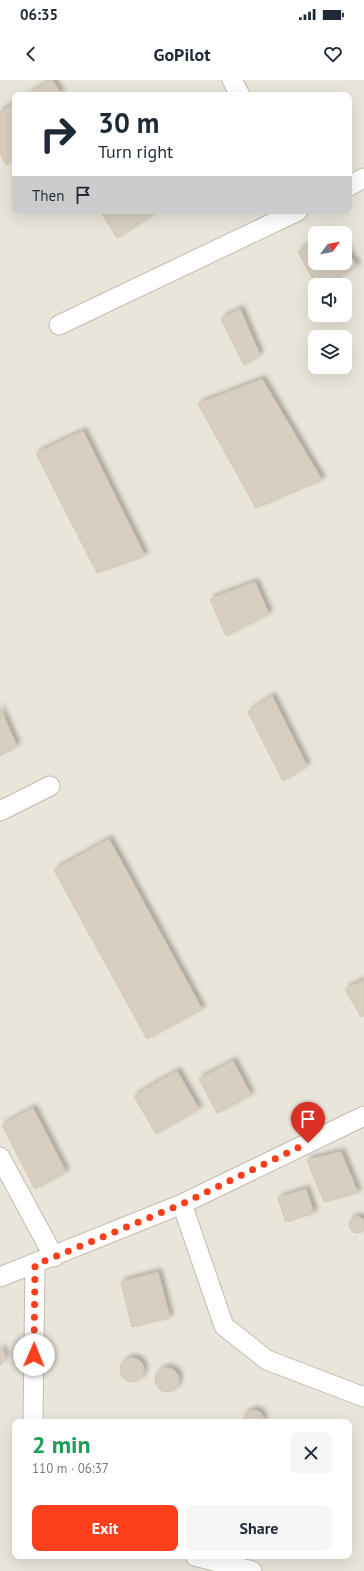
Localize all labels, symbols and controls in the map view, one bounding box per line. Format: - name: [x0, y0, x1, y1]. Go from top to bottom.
- text: 06:35: [20, 5, 58, 24]
- icon: back: [20, 43, 42, 65]
- text: GoPilot: [153, 43, 211, 66]
- icon: heart: [322, 43, 344, 65]
- text: 30 m: [98, 104, 159, 141]
- icon: right: [32, 108, 84, 160]
- text: Turn right: [98, 140, 173, 163]
- icon: arrive: [72, 184, 94, 206]
- text: Then: [32, 186, 64, 205]
- north arrow: [308, 226, 352, 270]
- map controls: [308, 226, 352, 374]
- button: sound: [308, 278, 352, 322]
- button: layers: [308, 330, 352, 374]
- pin: [291, 1102, 325, 1143]
- icon: arrive: [297, 1108, 319, 1130]
- position arrow: [13, 1334, 55, 1376]
- text: 2 min: [32, 1429, 91, 1460]
- button: close: [290, 1432, 332, 1474]
- text: 110 m · 06:37: [32, 1460, 109, 1477]
- button: Exit: [32, 1505, 178, 1551]
- button: Share: [186, 1505, 332, 1551]

